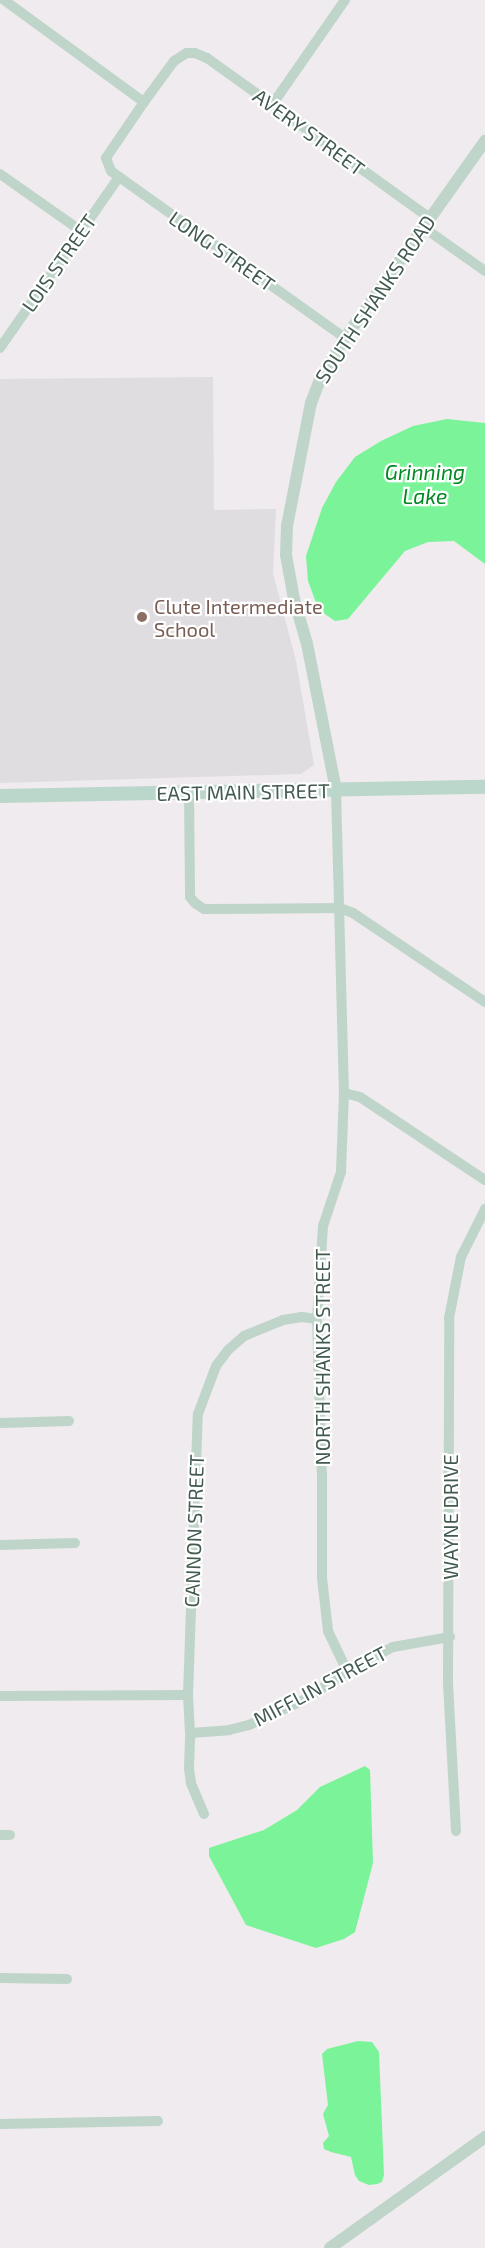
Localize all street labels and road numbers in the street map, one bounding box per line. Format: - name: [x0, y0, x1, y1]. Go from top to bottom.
- street label: AVERY STREET: [248, 83, 370, 181]
- street label: LONG STREET: [164, 206, 280, 296]
- street label: LOIS STREET: [17, 210, 101, 316]
- street label: SOUTH SHANKS ROAD: [310, 210, 440, 388]
- street label: EAST MAIN STREET: [156, 778, 330, 806]
- street label: NORTH SHANKS STREET: [310, 1249, 334, 1465]
- street label: CANNON STREET: [179, 1454, 209, 1608]
- street label: WAYNE DRIVE: [438, 1454, 462, 1580]
- street label: MIFFLIN STREET: [249, 1641, 391, 1731]

